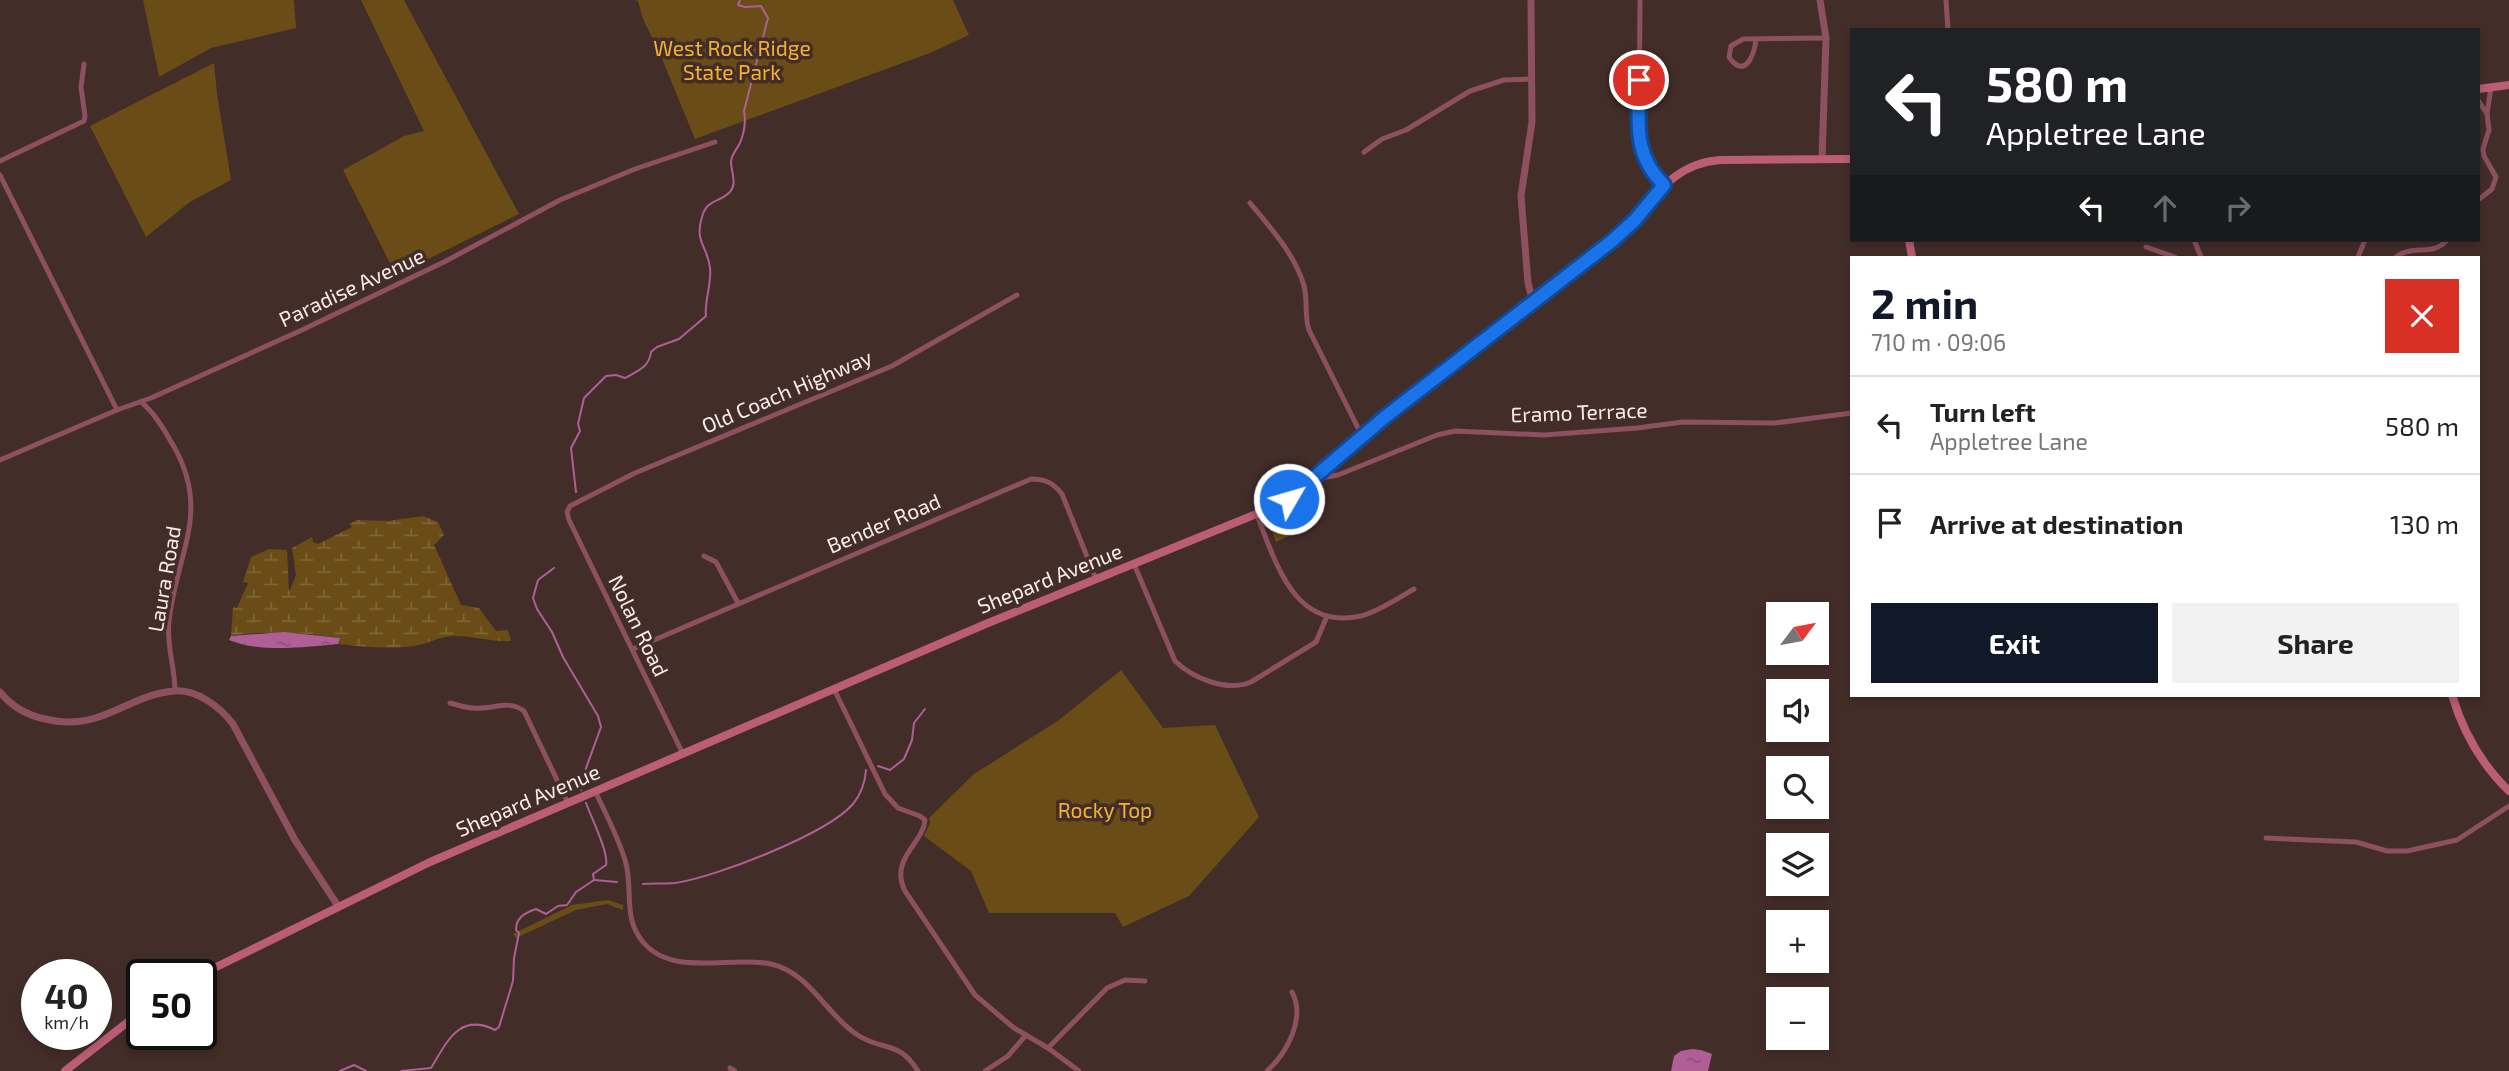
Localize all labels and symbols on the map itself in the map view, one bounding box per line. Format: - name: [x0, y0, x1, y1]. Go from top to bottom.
- park label: West Rock Ridge State Park: [653, 35, 811, 84]
- pin: [1609, 50, 1669, 110]
- street label: Paradise Avenue: [275, 242, 428, 331]
- street label: Old Coach Highway: [697, 343, 875, 438]
- street label: Eramo Terrace: [1510, 397, 1648, 426]
- position arrow: [1252, 462, 1326, 536]
- street label: Bender Road: [823, 488, 944, 558]
- street label: Laura Road: [142, 524, 185, 634]
- street label: Shepard Avenue: [973, 537, 1125, 618]
- street label: Nolan Road: [604, 571, 675, 680]
- north arrow: [1766, 602, 1829, 665]
- street label: Shepard Avenue: [452, 758, 603, 841]
- park label: Rocky Top: [1058, 797, 1152, 822]
- speed limit sign: 50: [126, 959, 217, 1050]

